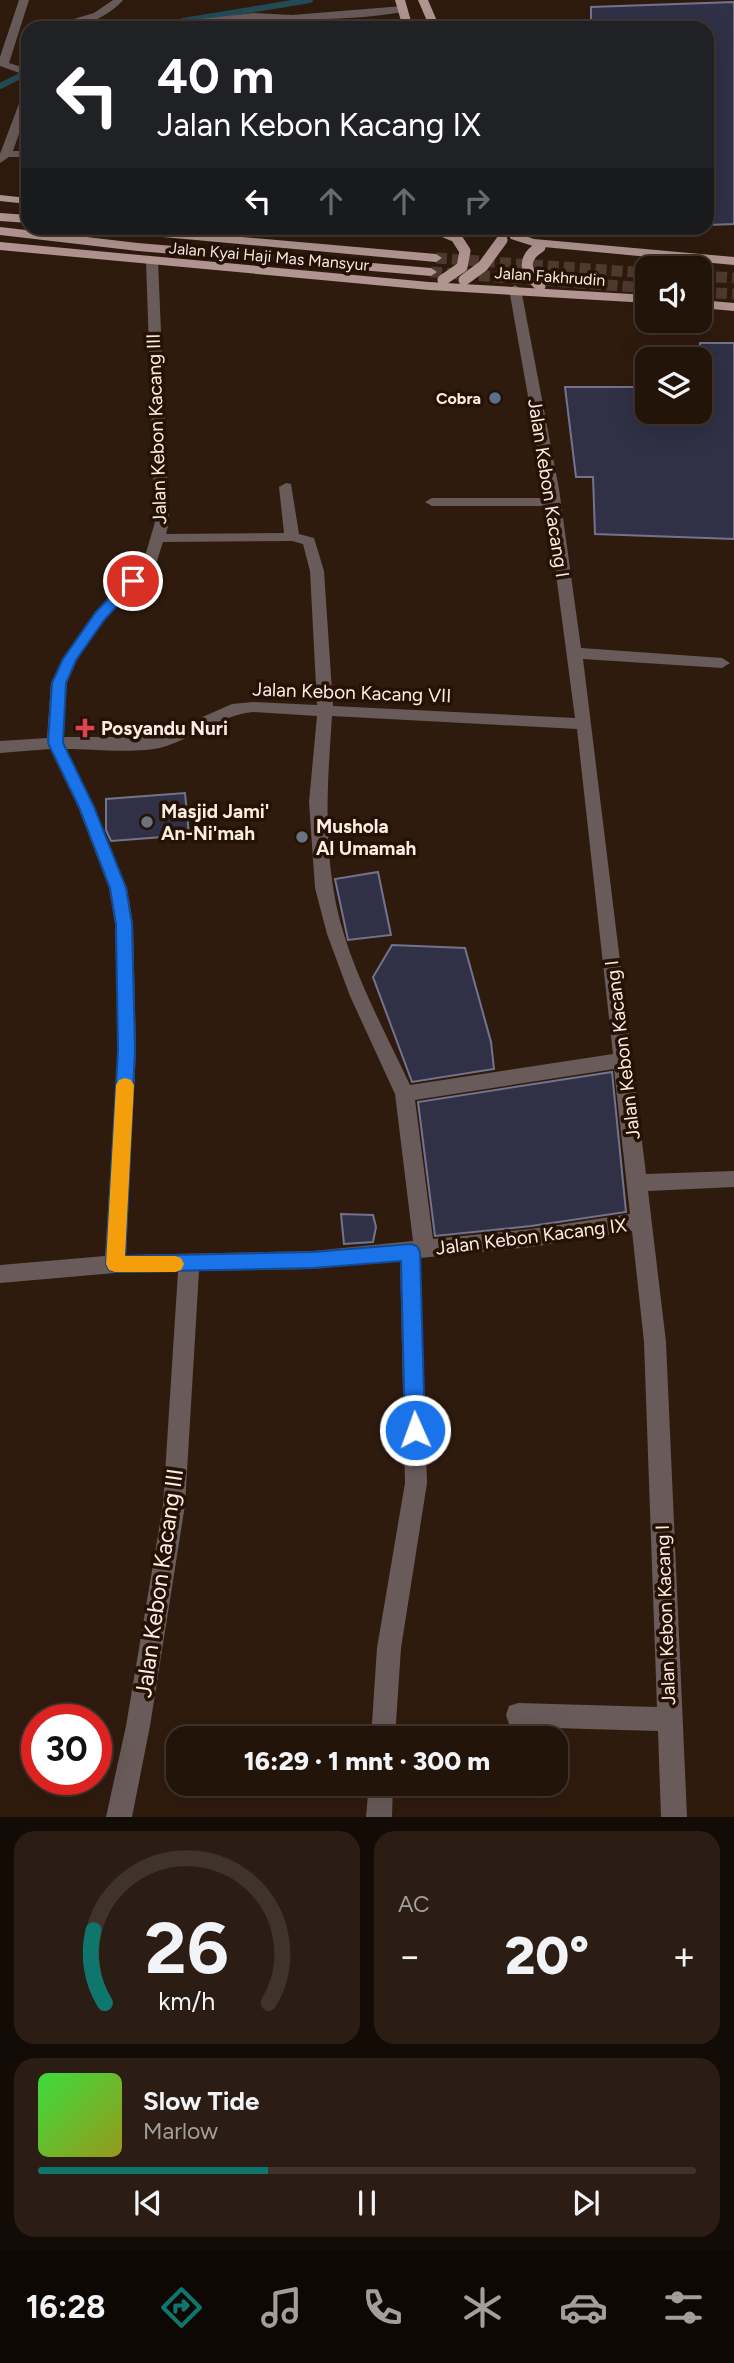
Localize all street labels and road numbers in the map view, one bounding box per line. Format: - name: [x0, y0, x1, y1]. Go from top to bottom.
- street label: Jalan Kyai Haji Mas Mansyur: [168, 238, 370, 275]
- street label: Jalan Fakhrudin: [494, 263, 606, 290]
- street label: Jalan Kebon Kacang III: [142, 333, 171, 525]
- street label: Jalan Kebon Kacang I: [523, 397, 574, 579]
- street label: Jalan Kebon Kacang VII: [252, 678, 452, 707]
- street label: Jalan Kebon Kacang I: [600, 959, 645, 1141]
- street label: Jalan Kebon Kacang IX: [434, 1213, 628, 1260]
- street label: Jalan Kebon Kacang III: [129, 1467, 189, 1699]
- street label: Jalan Kebon Kacang I: [651, 1524, 680, 1706]

